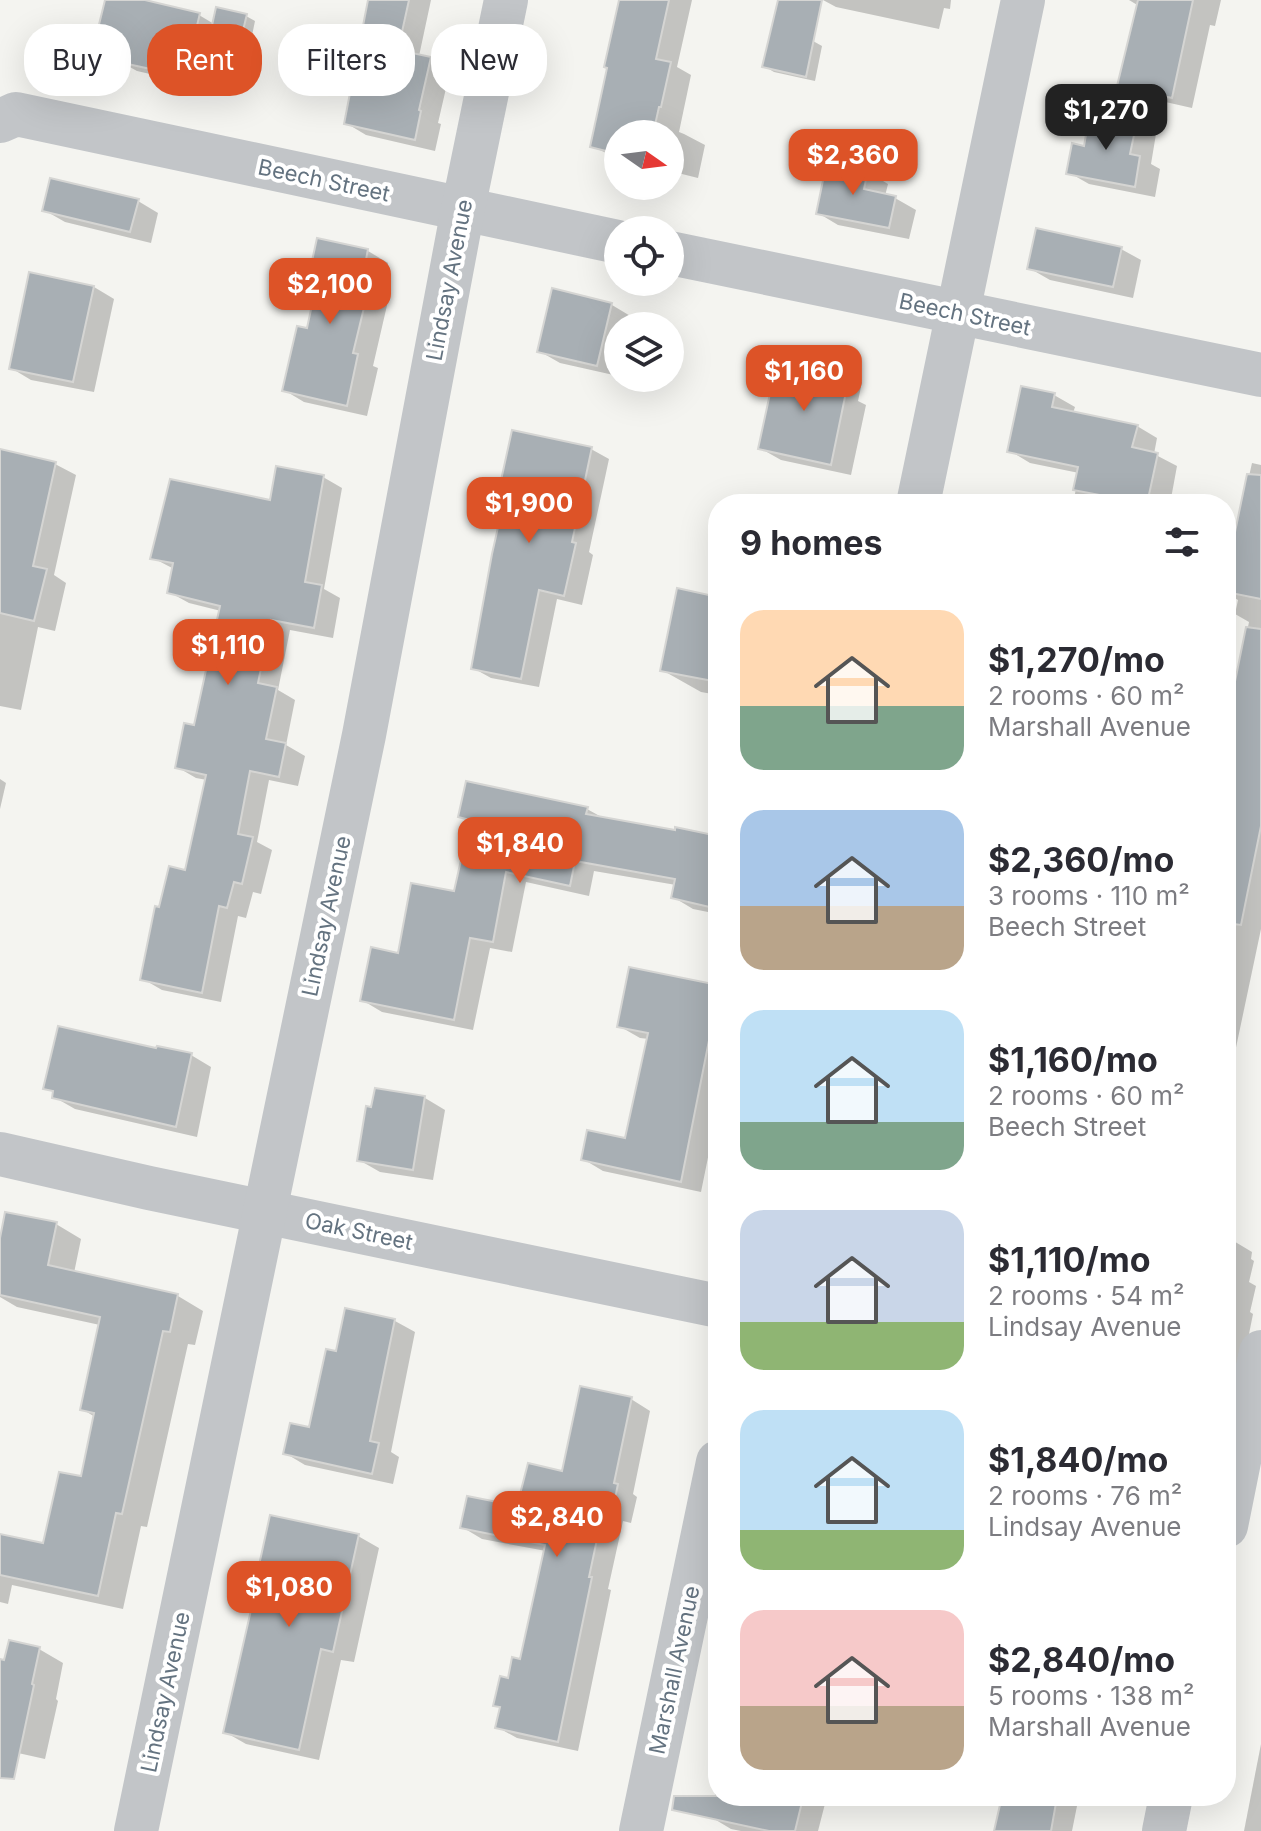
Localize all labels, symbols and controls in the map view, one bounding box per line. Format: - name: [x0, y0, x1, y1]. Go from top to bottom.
- chip: Buy: [24, 24, 131, 96]
- chip: Rent: [147, 24, 262, 96]
- chip: Filters: [278, 24, 415, 96]
- chip: New: [431, 24, 547, 96]
- pin: $1,270: [1041, 84, 1171, 152]
- text: $1,270: [1063, 94, 1149, 125]
- north arrow: [604, 120, 684, 200]
- map controls: [604, 120, 684, 392]
- pin: $2,360: [788, 129, 918, 197]
- text: $2,360: [807, 139, 899, 170]
- street label: Beech Street: [256, 153, 392, 207]
- street label: Lindsay Avenue: [421, 197, 477, 363]
- button: locate: [604, 216, 684, 296]
- pin: $2,100: [265, 258, 395, 326]
- text: $2,100: [287, 268, 373, 299]
- street label: Beech Street: [897, 287, 1033, 341]
- button: layers: [604, 312, 684, 392]
- pin: $1,160: [739, 345, 869, 413]
- text: $1,160: [764, 355, 844, 386]
- pin: $1,900: [464, 477, 594, 545]
- text: $1,900: [485, 487, 573, 518]
- icon: filters: [1160, 520, 1204, 564]
- text: 9 homes: [740, 522, 882, 563]
- pin: $1,110: [163, 619, 293, 687]
- text: $1,110: [191, 629, 265, 660]
- text: $1,270/mo: [988, 639, 1165, 680]
- icon: home: [804, 642, 900, 738]
- text: 2 rooms · 60 m²: [988, 680, 1184, 711]
- text: Marshall Avenue: [988, 711, 1191, 742]
- pin: $1,840: [455, 817, 585, 885]
- text: $1,840: [476, 827, 564, 858]
- street label: Lindsay Avenue: [296, 833, 356, 999]
- text: $2,360/mo: [988, 839, 1174, 880]
- icon: home: [804, 842, 900, 938]
- text: 3 rooms · 110 m²: [988, 880, 1190, 911]
- text: Beech Street: [988, 911, 1146, 942]
- text: $1,160/mo: [988, 1039, 1158, 1080]
- icon: home: [804, 1042, 900, 1138]
- text: 2 rooms · 60 m²: [988, 1080, 1184, 1111]
- text: Beech Street: [988, 1111, 1146, 1142]
- street label: Oak Street: [303, 1207, 415, 1255]
- text: $1,110/mo: [988, 1239, 1151, 1280]
- icon: home: [804, 1242, 900, 1338]
- text: 2 rooms · 54 m²: [988, 1280, 1185, 1311]
- text: Lindsay Avenue: [988, 1311, 1181, 1342]
- text: $1,840/mo: [988, 1439, 1168, 1480]
- icon: home: [804, 1442, 900, 1538]
- text: 2 rooms · 76 m²: [988, 1480, 1182, 1511]
- pin: $2,840: [492, 1491, 622, 1559]
- text: $2,840: [510, 1501, 604, 1532]
- text: Lindsay Avenue: [988, 1511, 1181, 1542]
- pin: $1,080: [224, 1561, 354, 1629]
- text: $1,080: [245, 1571, 333, 1602]
- street label: Marshall Avenue: [643, 1583, 705, 1757]
- street label: Lindsay Avenue: [135, 1609, 195, 1775]
- text: $2,840/mo: [988, 1639, 1175, 1680]
- icon: home: [804, 1642, 900, 1738]
- text: 5 rooms · 138 m²: [988, 1680, 1195, 1711]
- text: Marshall Avenue: [988, 1711, 1191, 1742]

